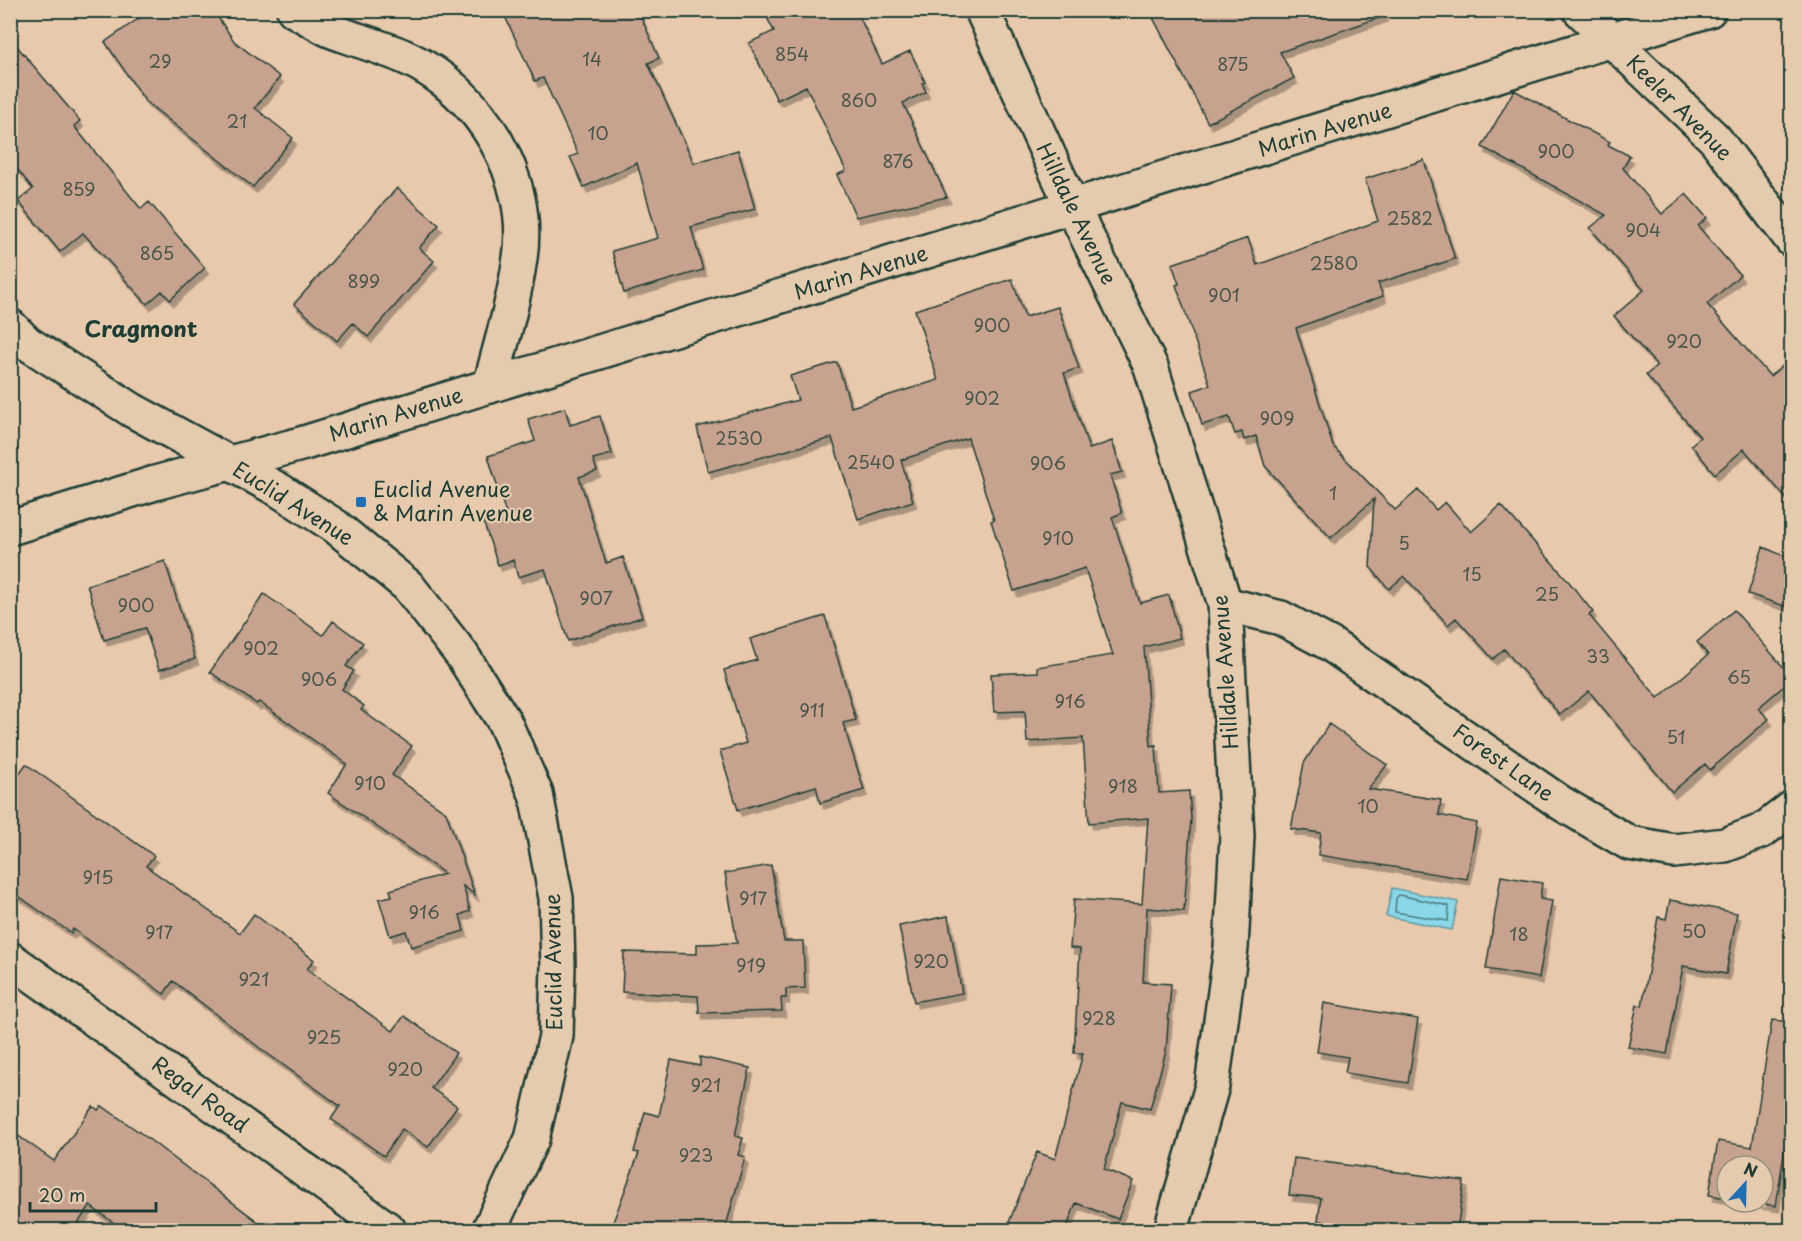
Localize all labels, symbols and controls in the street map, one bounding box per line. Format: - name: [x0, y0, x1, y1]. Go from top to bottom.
- house number: 854: [775, 40, 809, 67]
- house number: 14: [582, 45, 602, 72]
- street label: Keeler Avenue: [1620, 46, 1741, 167]
- house number: 29: [149, 47, 171, 74]
- house number: 875: [1217, 50, 1249, 77]
- house number: 860: [841, 86, 877, 113]
- street label: Marin Avenue: [1254, 93, 1395, 164]
- house number: 21: [227, 107, 247, 134]
- house number: 10: [587, 119, 609, 146]
- street label: Hilldale Avenue: [1030, 137, 1126, 290]
- house number: 900: [1538, 137, 1574, 164]
- house number: 876: [882, 147, 914, 174]
- house number: 859: [62, 175, 96, 202]
- house number: 2582: [1387, 204, 1433, 231]
- house number: 904: [1625, 216, 1661, 243]
- street label: Marin Avenue: [790, 236, 931, 307]
- house number: 865: [140, 239, 174, 266]
- house number: 2580: [1310, 249, 1358, 276]
- house number: 899: [348, 267, 380, 294]
- house number: 901: [1208, 281, 1240, 308]
- district label: Cragmont: [85, 311, 198, 344]
- house number: 900: [974, 311, 1010, 338]
- house number: 920: [1666, 327, 1702, 354]
- street label: Marin Avenue: [325, 378, 466, 449]
- house number: 902: [964, 384, 1000, 411]
- house number: 909: [1260, 404, 1294, 431]
- house number: 2530: [715, 424, 763, 451]
- house number: 2540: [847, 448, 895, 475]
- house number: 906: [1030, 449, 1066, 476]
- street label: Euclid Avenue: [227, 452, 361, 552]
- place label: Euclid Avenue & Marin Avenue: [373, 472, 533, 528]
- house number: 1: [1329, 479, 1337, 506]
- marker: Euclid Avenue & Marin Avenue: [354, 495, 368, 509]
- house number: 910: [1042, 524, 1074, 551]
- house number: 5: [1398, 529, 1410, 556]
- house number: 15: [1462, 560, 1482, 587]
- house number: 25: [1535, 580, 1559, 607]
- house number: 907: [579, 584, 613, 611]
- house number: 900: [118, 591, 154, 618]
- street label: Hilldale Avenue: [1203, 594, 1245, 750]
- house number: 902: [243, 634, 279, 661]
- house number: 33: [1586, 642, 1610, 669]
- house number: 65: [1727, 663, 1751, 690]
- house number: 906: [301, 665, 337, 692]
- house number: 916: [1054, 687, 1086, 714]
- house number: 911: [799, 696, 825, 723]
- street label: Forest Lane: [1447, 715, 1561, 808]
- house number: 51: [1666, 723, 1686, 750]
- house number: 910: [354, 769, 386, 796]
- house number: 918: [1108, 772, 1138, 799]
- house number: 10: [1357, 792, 1379, 819]
- house number: 915: [83, 863, 113, 890]
- house number: 917: [739, 884, 768, 911]
- street label: Euclid Avenue: [535, 893, 569, 1031]
- house number: 916: [408, 898, 440, 925]
- house number: 50: [1682, 917, 1706, 944]
- house number: 917: [145, 918, 174, 945]
- house number: 18: [1509, 920, 1529, 947]
- house number: 920: [913, 947, 949, 974]
- house number: 919: [736, 951, 766, 978]
- house number: 921: [239, 965, 269, 992]
- house number: 928: [1082, 1004, 1116, 1031]
- house number: 925: [307, 1023, 341, 1050]
- street label: Regal Road: [146, 1047, 256, 1139]
- house number: 920: [387, 1055, 423, 1082]
- house number: 921: [691, 1071, 721, 1098]
- house number: 923: [679, 1141, 713, 1168]
- north arrow: [1715, 1154, 1775, 1214]
- text: N: [1741, 1156, 1761, 1183]
- scale bar: [30, 1175, 156, 1213]
- text: 20 m: [39, 1181, 85, 1208]

